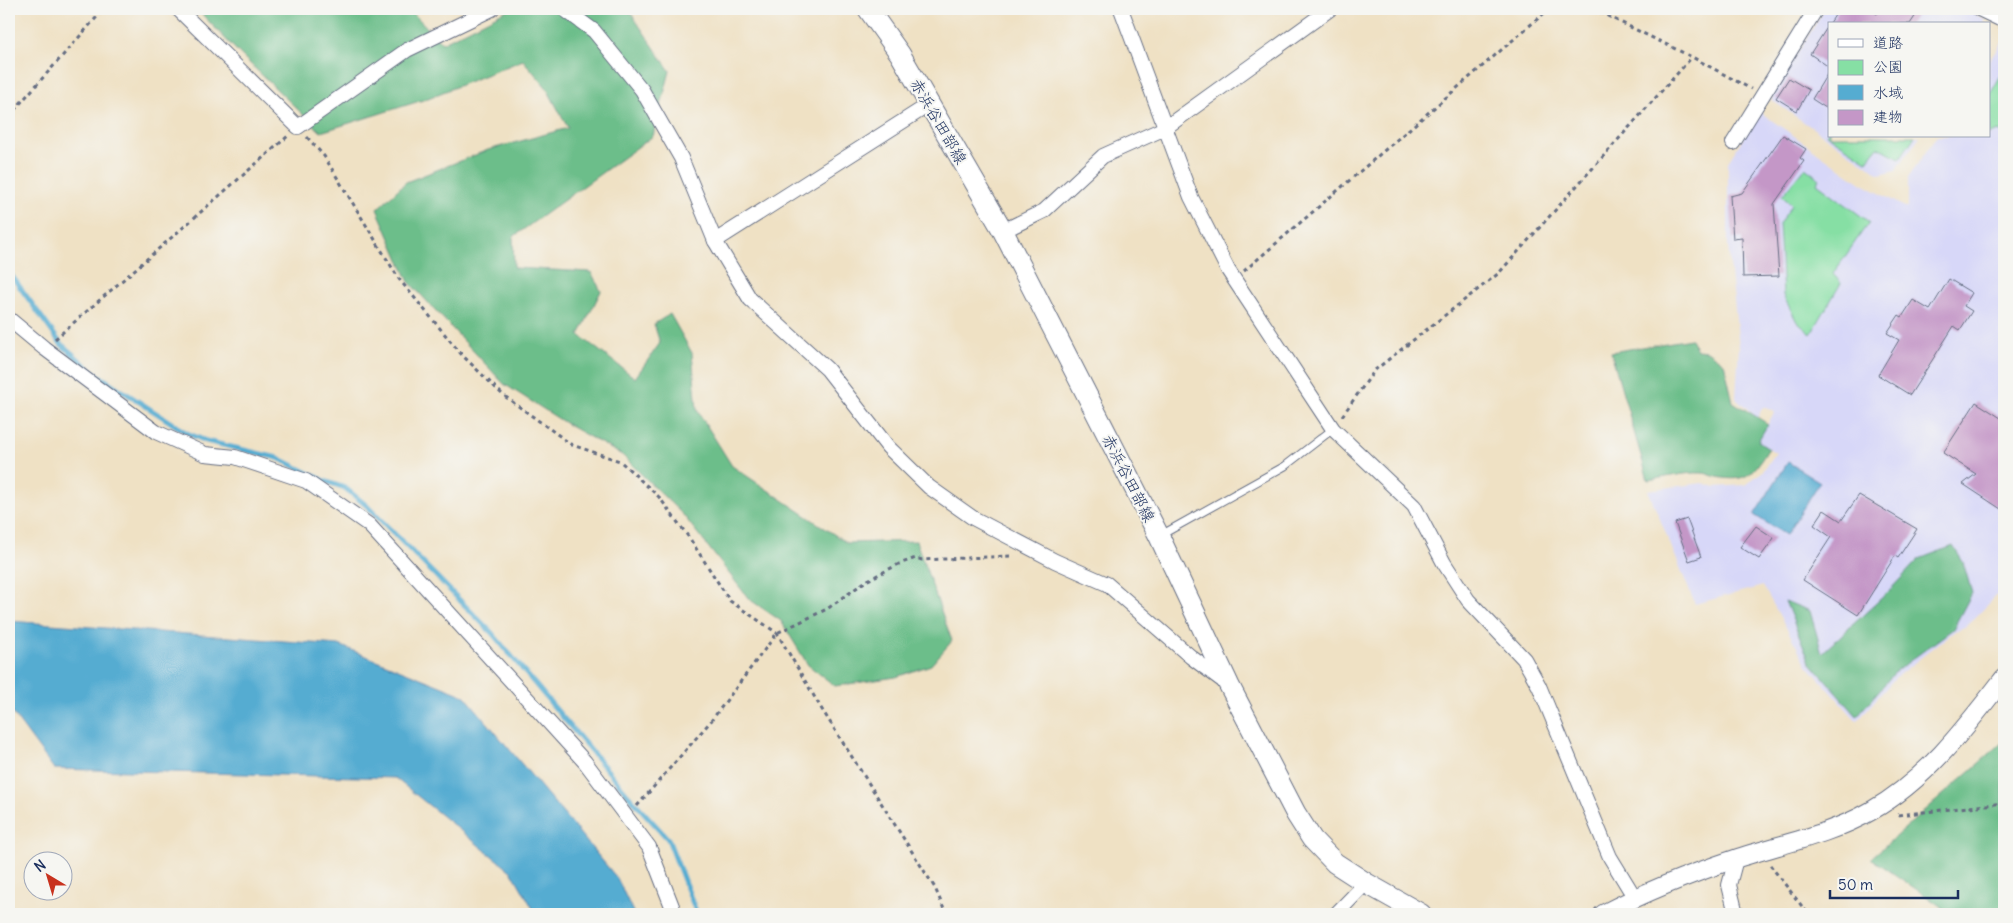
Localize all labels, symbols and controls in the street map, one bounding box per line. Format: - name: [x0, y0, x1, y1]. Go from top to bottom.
- legend: [1828, 22, 1990, 138]
- text: 道路: [1873, 33, 1903, 52]
- text: 公園: [1873, 57, 1903, 76]
- street label: 赤浜谷田部線: [906, 74, 972, 168]
- text: 水域: [1873, 83, 1903, 102]
- text: 建物: [1873, 107, 1903, 126]
- street label: 赤浜谷田部線: [1098, 431, 1160, 525]
- north arrow: [22, 850, 72, 900]
- text: N: [31, 856, 49, 876]
- scale bar: [1830, 868, 1958, 900]
- text: 50 m: [1838, 875, 1873, 894]

